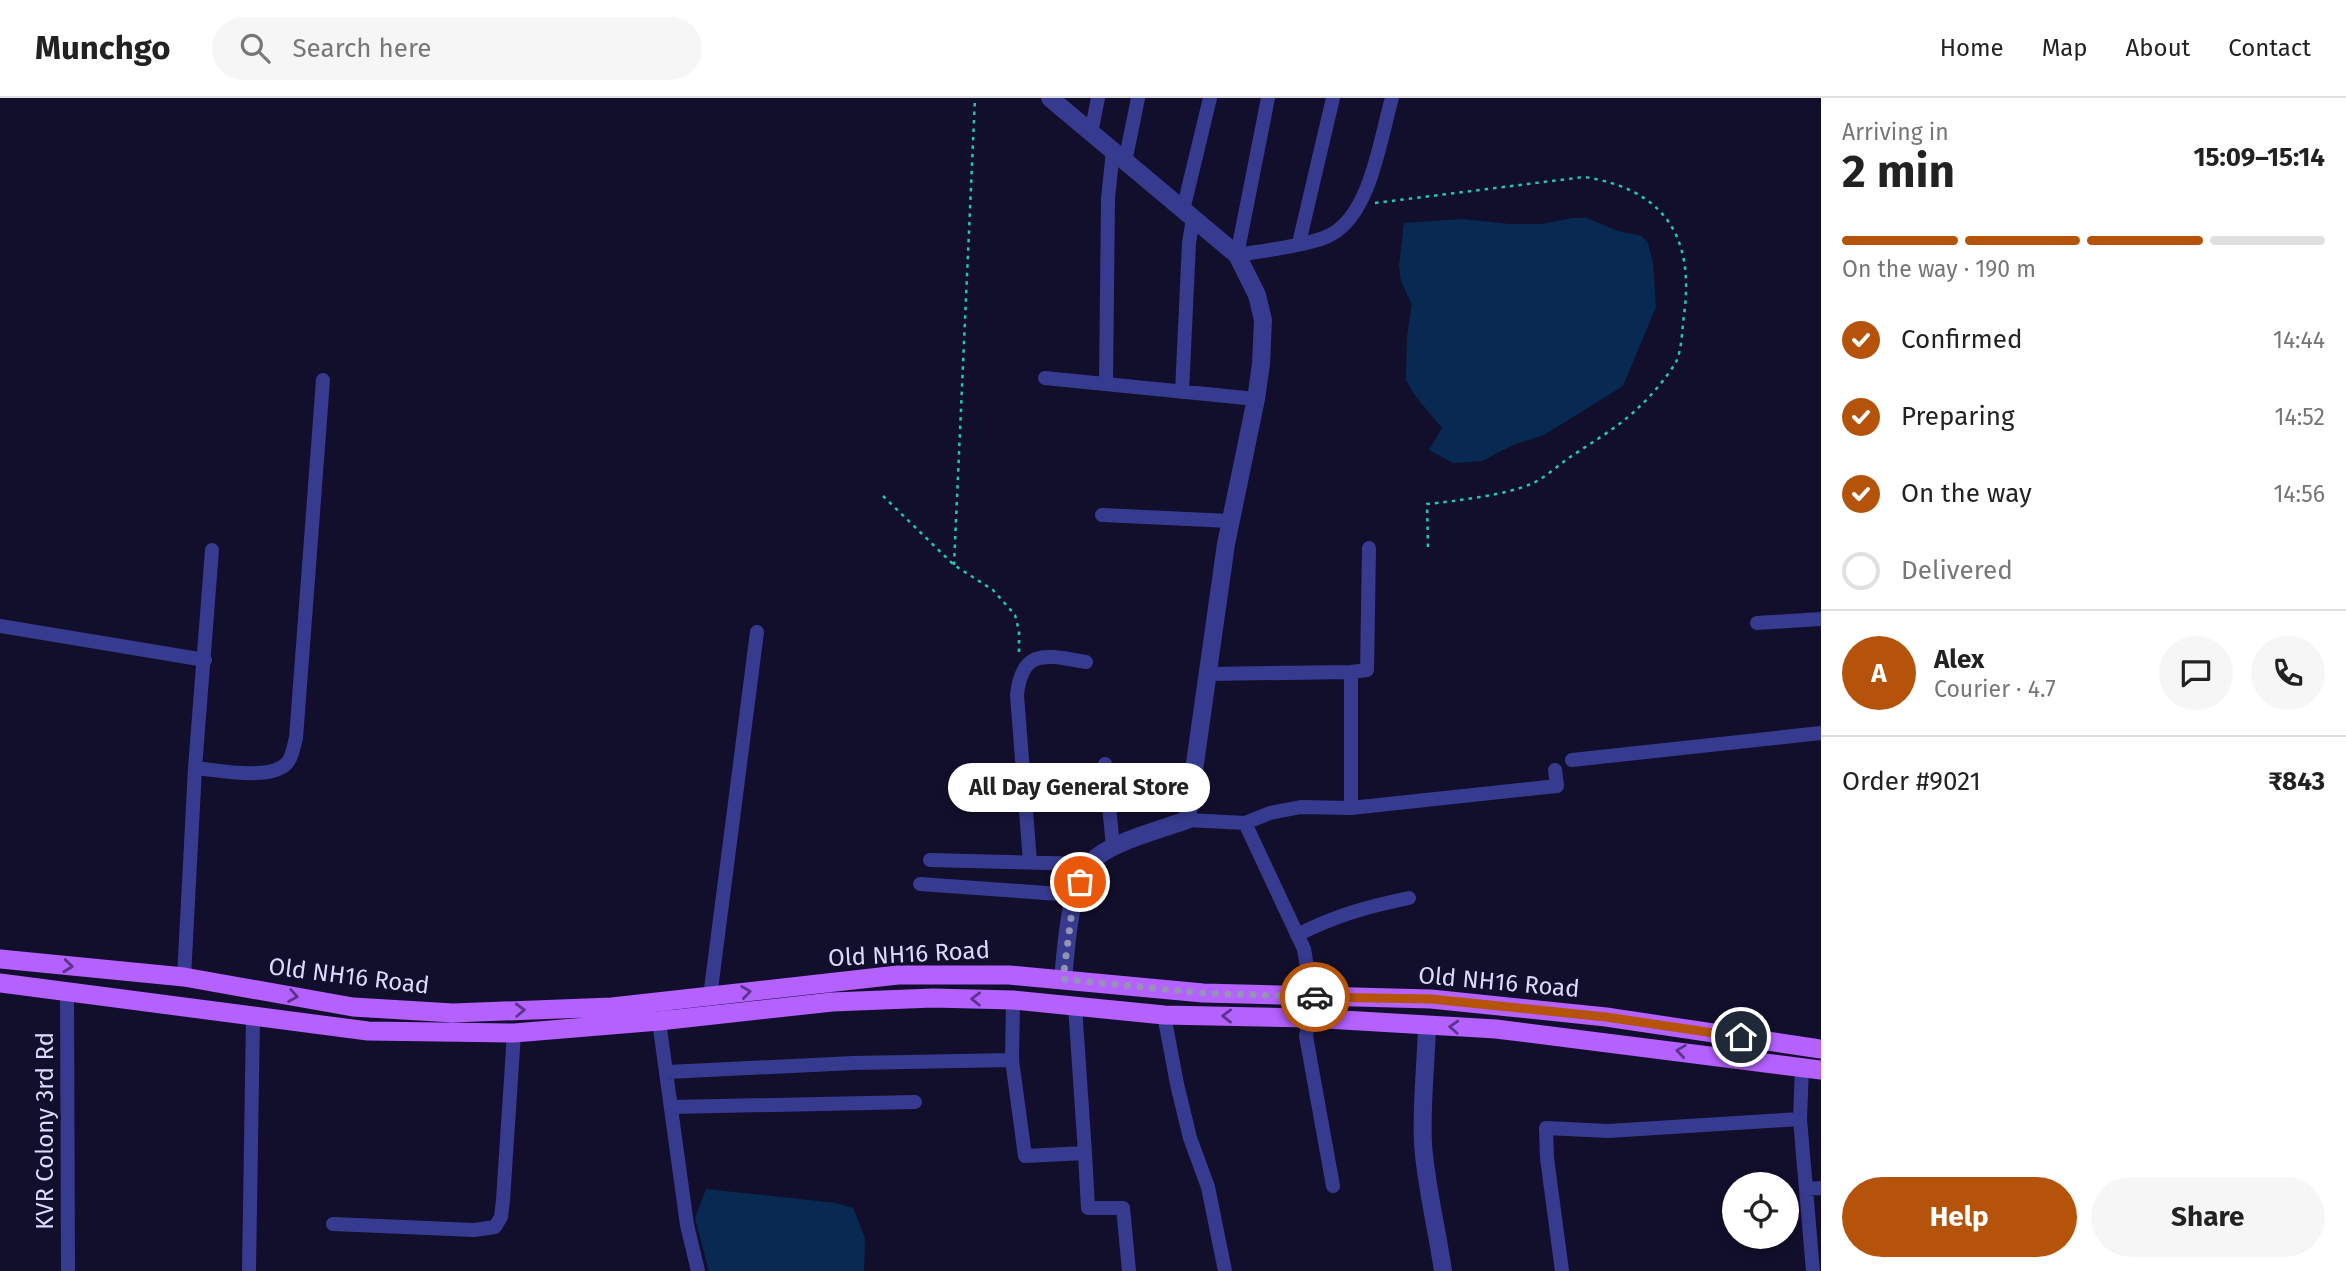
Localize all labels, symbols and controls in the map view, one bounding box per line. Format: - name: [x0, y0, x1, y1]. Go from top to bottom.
- search box: [212, 17, 702, 80]
- text: Munchgo: [35, 28, 170, 68]
- icon: search: [236, 29, 274, 67]
- text: Search here: [292, 33, 431, 64]
- text: Home: [1940, 34, 2004, 62]
- text: Map: [2042, 34, 2088, 62]
- text: About: [2126, 34, 2190, 62]
- text: Contact: [2228, 34, 2311, 62]
- text: Arriving in: [1842, 118, 1949, 146]
- text: 15:09–15:14: [2193, 142, 2325, 173]
- text: 2 min: [1842, 144, 1955, 199]
- text: On the way · 190 m: [1842, 255, 2036, 283]
- icon: check: [1842, 321, 1880, 359]
- text: Confirmed: [1901, 324, 2022, 355]
- text: 14:44: [2273, 326, 2325, 354]
- icon: check: [1842, 398, 1880, 436]
- text: Preparing: [1901, 401, 2014, 432]
- text: 14:52: [2275, 403, 2325, 431]
- icon: check: [1842, 475, 1880, 513]
- text: On the way: [1901, 478, 2032, 509]
- text: 14:56: [2273, 480, 2325, 508]
- text: Delivered: [1901, 555, 2013, 586]
- button: chat: [2159, 636, 2233, 710]
- button: phone: [2251, 636, 2325, 710]
- text: Alex: [1934, 644, 1984, 675]
- text: A: [1871, 658, 1887, 689]
- text: Courier · 4.7: [1934, 675, 2056, 703]
- callout: All Day General Store: [949, 763, 1211, 812]
- text: Order #9021: [1842, 766, 1981, 797]
- text: ₹843: [2268, 766, 2325, 797]
- text: All Day General Store: [969, 773, 1189, 801]
- pin: [1050, 852, 1110, 912]
- icon: bag: [1061, 863, 1099, 901]
- street label: Old NH16 Road: [827, 936, 991, 972]
- street label: Old NH16 Road: [267, 952, 431, 1000]
- one-way arrow: [62, 958, 74, 973]
- street label: Old NH16 Road: [1417, 961, 1581, 1003]
- courier: [1280, 962, 1350, 1032]
- icon: car: [1296, 978, 1334, 1016]
- one-way arrow: [740, 984, 752, 999]
- one-way arrow: [287, 988, 299, 1003]
- one-way arrow: [970, 992, 981, 1007]
- one-way arrow: [514, 1003, 525, 1018]
- pin: [1711, 1007, 1771, 1067]
- one-way arrow: [1221, 1009, 1232, 1024]
- icon: home: [1722, 1018, 1760, 1056]
- one-way arrow: [1449, 1020, 1460, 1035]
- street label: KVR Colony 3rd Rd: [31, 1032, 59, 1230]
- one-way arrow: [1675, 1044, 1686, 1059]
- map controls: [1722, 1172, 1799, 1249]
- button: locate: [1722, 1172, 1799, 1249]
- button: Help: [1842, 1177, 2077, 1257]
- button: Share: [2091, 1177, 2325, 1257]

